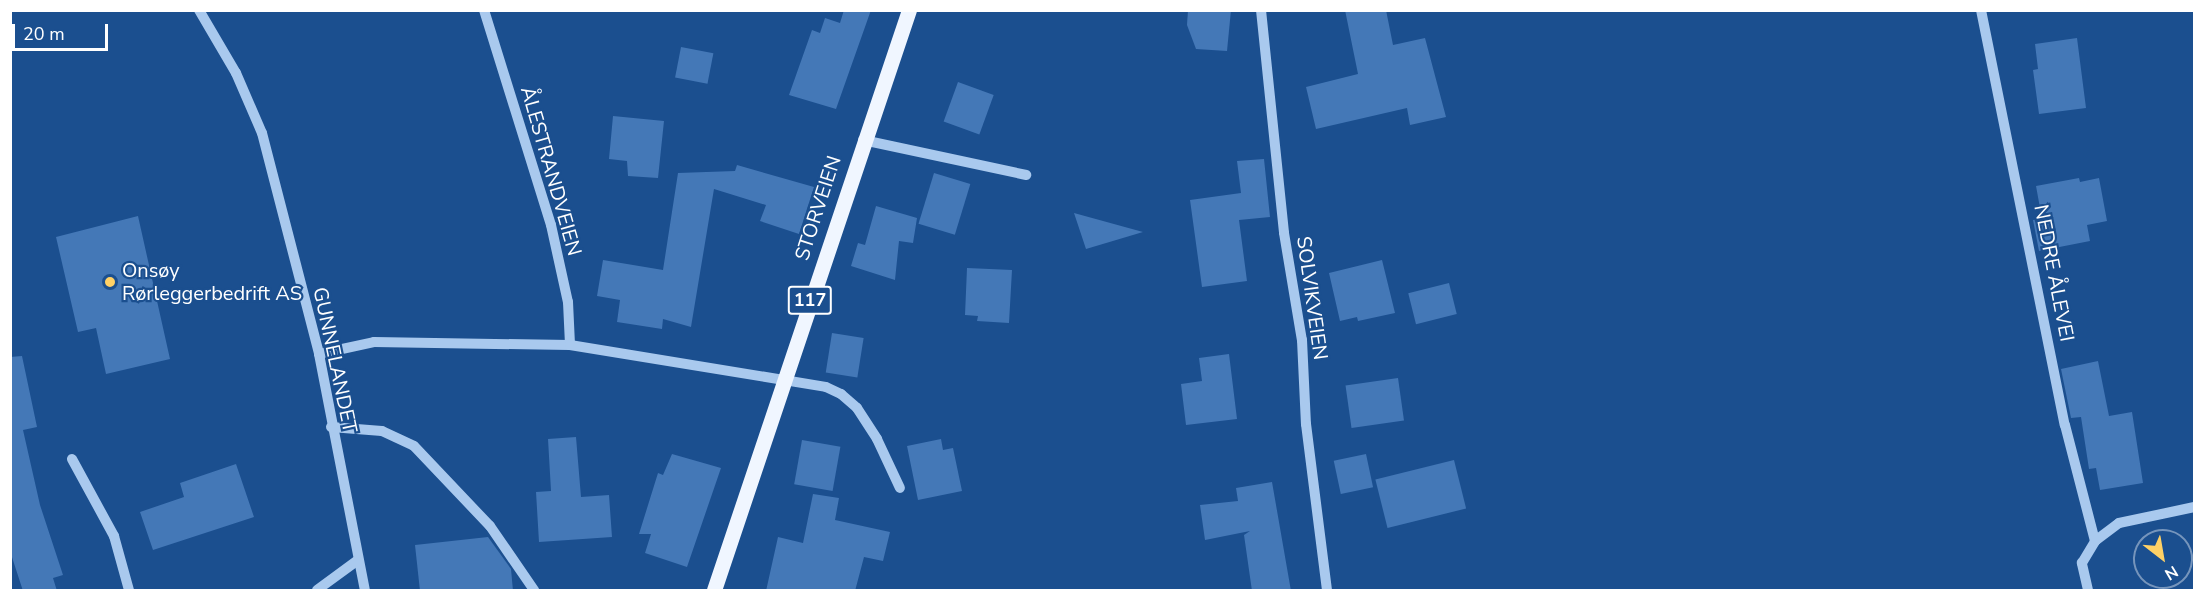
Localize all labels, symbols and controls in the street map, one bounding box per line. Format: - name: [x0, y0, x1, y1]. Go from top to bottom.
- scale bar: [15, 12, 111, 50]
- text: 20 m: [23, 22, 65, 46]
- street label: ÅLESTRANDVEIEN: [515, 84, 587, 258]
- street label: STORVEIEN: [790, 153, 846, 263]
- street label: NEDRE ÅLEVEI: [2029, 202, 2079, 344]
- street label: SOLVIKVEIEN: [1291, 235, 1333, 361]
- place label: Onsøy Rørleggerbedrift AS: [122, 258, 302, 305]
- marker: Onsøy Rørleggerbedrift AS: [103, 275, 117, 289]
- street label: GUNNELANDET: [308, 285, 362, 435]
- road number: 117: [788, 285, 832, 315]
- north arrow: [2133, 529, 2193, 589]
- text: N: [2160, 560, 2182, 585]

